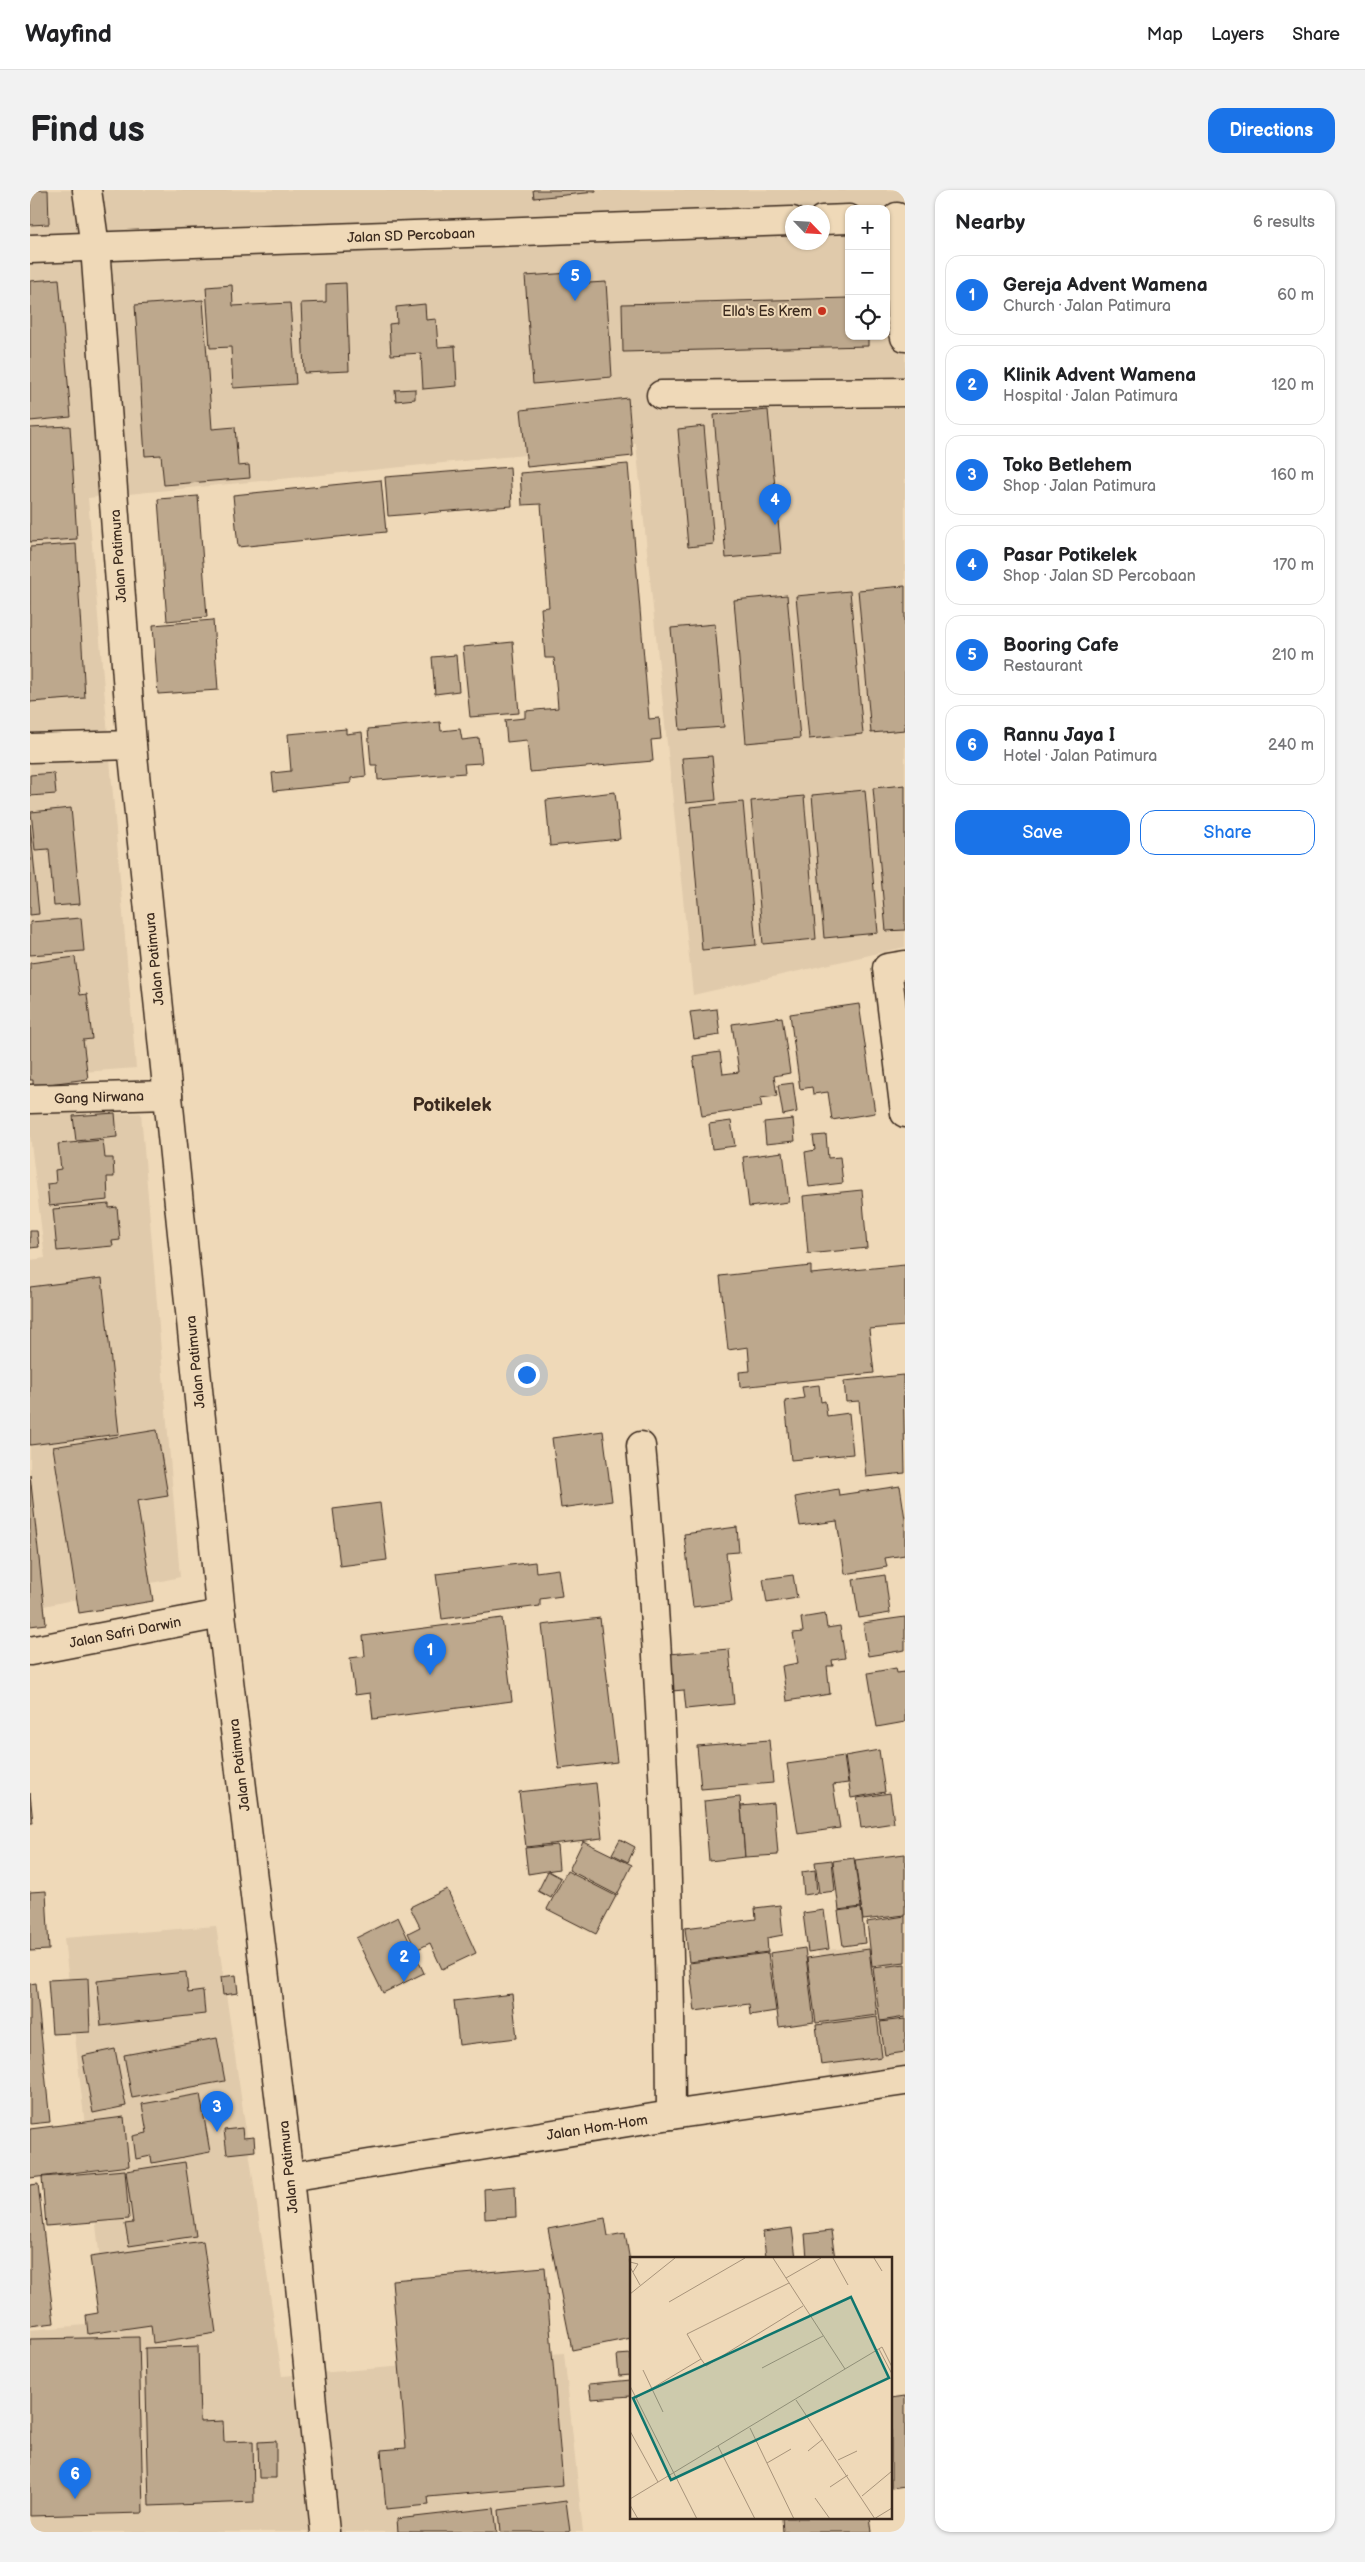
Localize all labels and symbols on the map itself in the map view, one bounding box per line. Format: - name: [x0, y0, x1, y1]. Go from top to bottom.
- north arrow: [785, 205, 830, 250]
- street label: Jalan SD Percobaan: [347, 225, 475, 246]
- pin: 5: [559, 260, 591, 301]
- place label: Ella's Es Krem: [722, 303, 812, 320]
- marker: Ella's Es Krem: [816, 305, 828, 317]
- pin: 4: [759, 484, 791, 525]
- street label: Jalan Patimura: [107, 509, 130, 603]
- street label: Jalan Patimura: [141, 912, 168, 1006]
- street label: Gang Nirwana: [54, 1087, 144, 1108]
- district label: Potikelek: [412, 1094, 492, 1117]
- street label: Jalan Patimura: [182, 1315, 209, 1409]
- your location: [514, 1362, 540, 1388]
- street label: Jalan Safri Darwin: [68, 1613, 183, 1652]
- pin: 1: [414, 1634, 446, 1675]
- street label: Jalan Patimura: [225, 1718, 254, 1812]
- pin: 2: [388, 1941, 420, 1982]
- pin: 3: [201, 2091, 233, 2132]
- street label: Jalan Hom-Hom: [545, 2111, 649, 2144]
- street label: Jalan Patimura: [275, 2120, 302, 2214]
- inset map: [630, 2257, 892, 2520]
- pin: 6: [59, 2458, 91, 2499]

